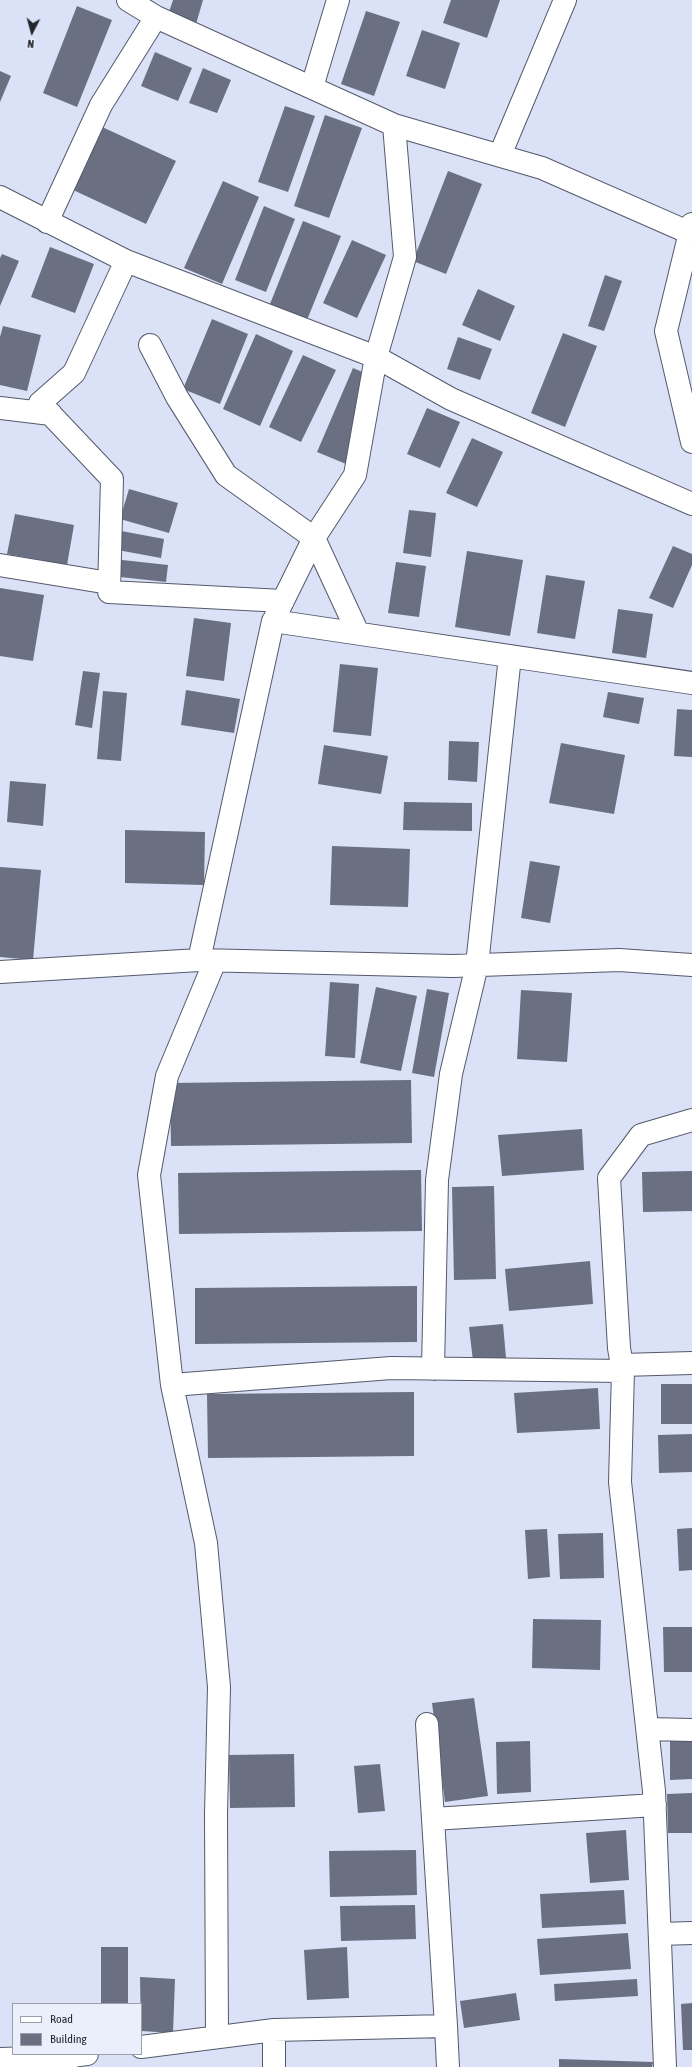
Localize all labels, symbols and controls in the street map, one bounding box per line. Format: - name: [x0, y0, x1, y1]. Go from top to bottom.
- north arrow: [12, 12, 52, 52]
- text: N: [27, 38, 35, 50]
- legend: [12, 2003, 142, 2055]
- text: Road: [50, 2012, 73, 2026]
- text: Building: [50, 2032, 87, 2046]

